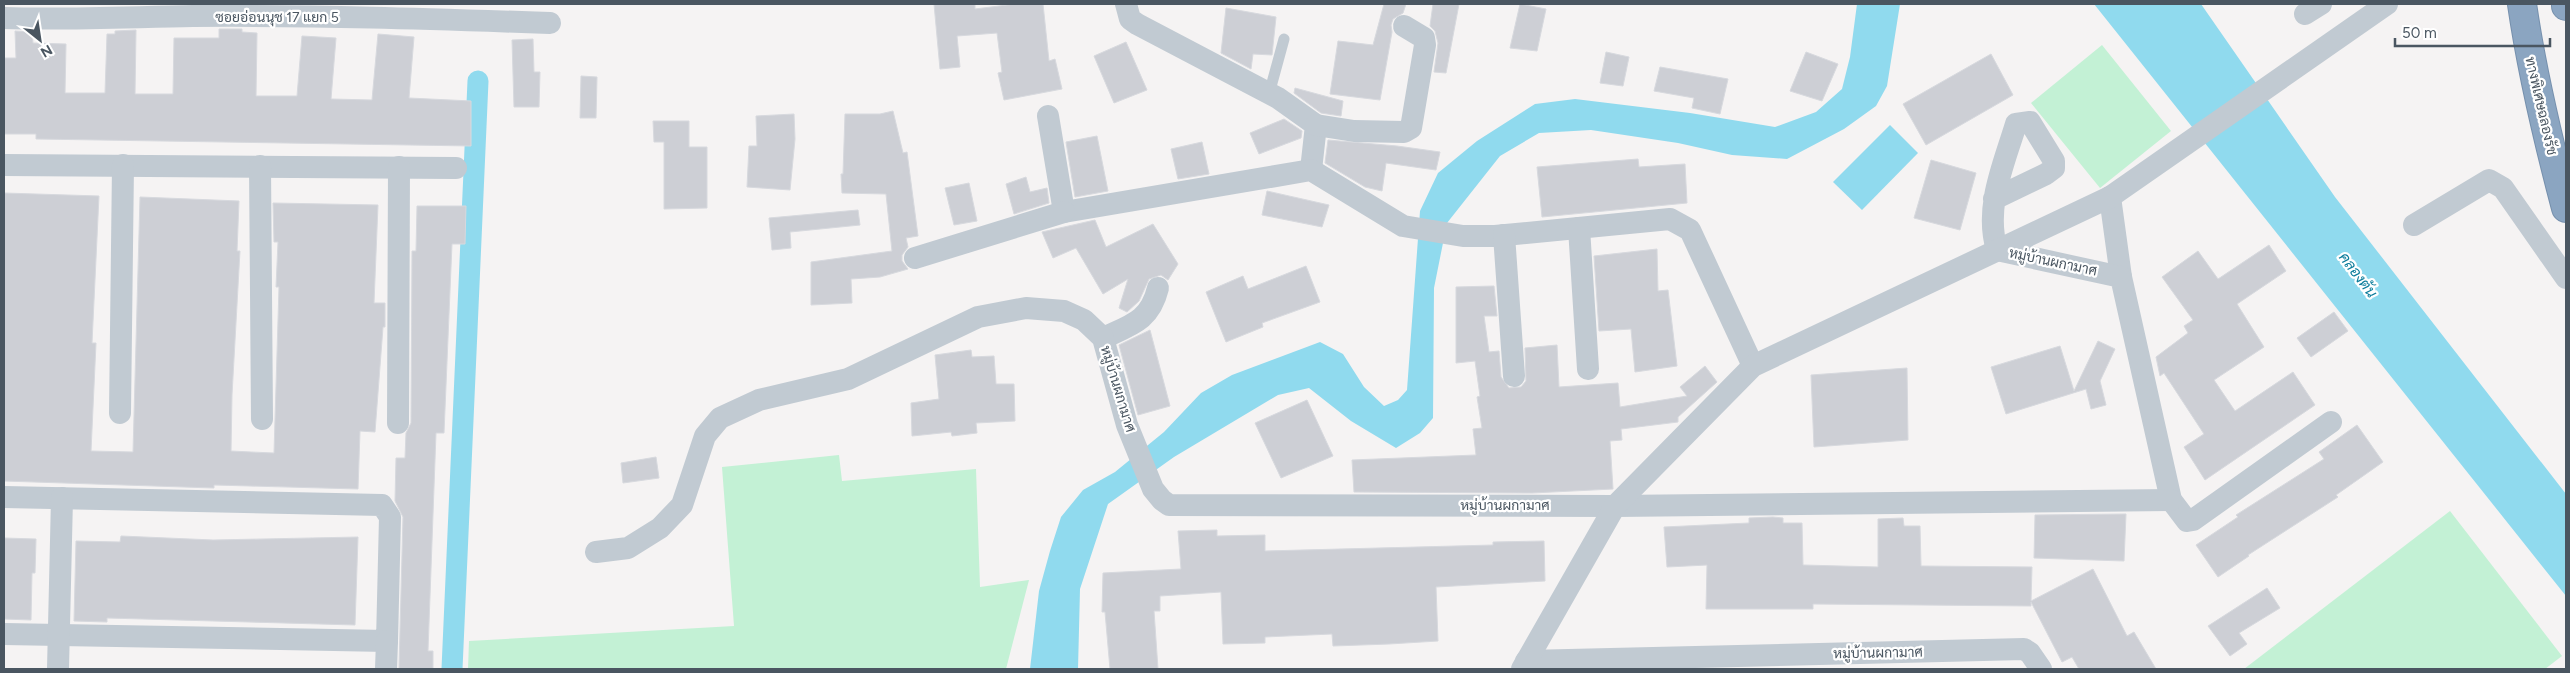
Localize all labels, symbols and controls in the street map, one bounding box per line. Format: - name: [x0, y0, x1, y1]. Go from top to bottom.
- street label: ซอยอ่อนนุช 17 แยก 5: [215, 9, 339, 27]
- north arrow: [15, 15, 65, 65]
- scale bar: [2395, 15, 2550, 47]
- text: 50 m: [2402, 24, 2437, 42]
- text: N: [37, 41, 55, 61]
- street label: ทางพิเศษฉลองรัช: [2521, 55, 2561, 157]
- street label: หมู่บ้านผกามาศ: [2007, 243, 2099, 281]
- water label: คลองตัน: [2335, 249, 2381, 302]
- street label: หมู่บ้านผกามาศ: [1096, 343, 1140, 435]
- street label: หมู่บ้านผกามาศ: [1460, 496, 1550, 515]
- street label: หมู่บ้านผกามาศ: [1833, 643, 1923, 663]

